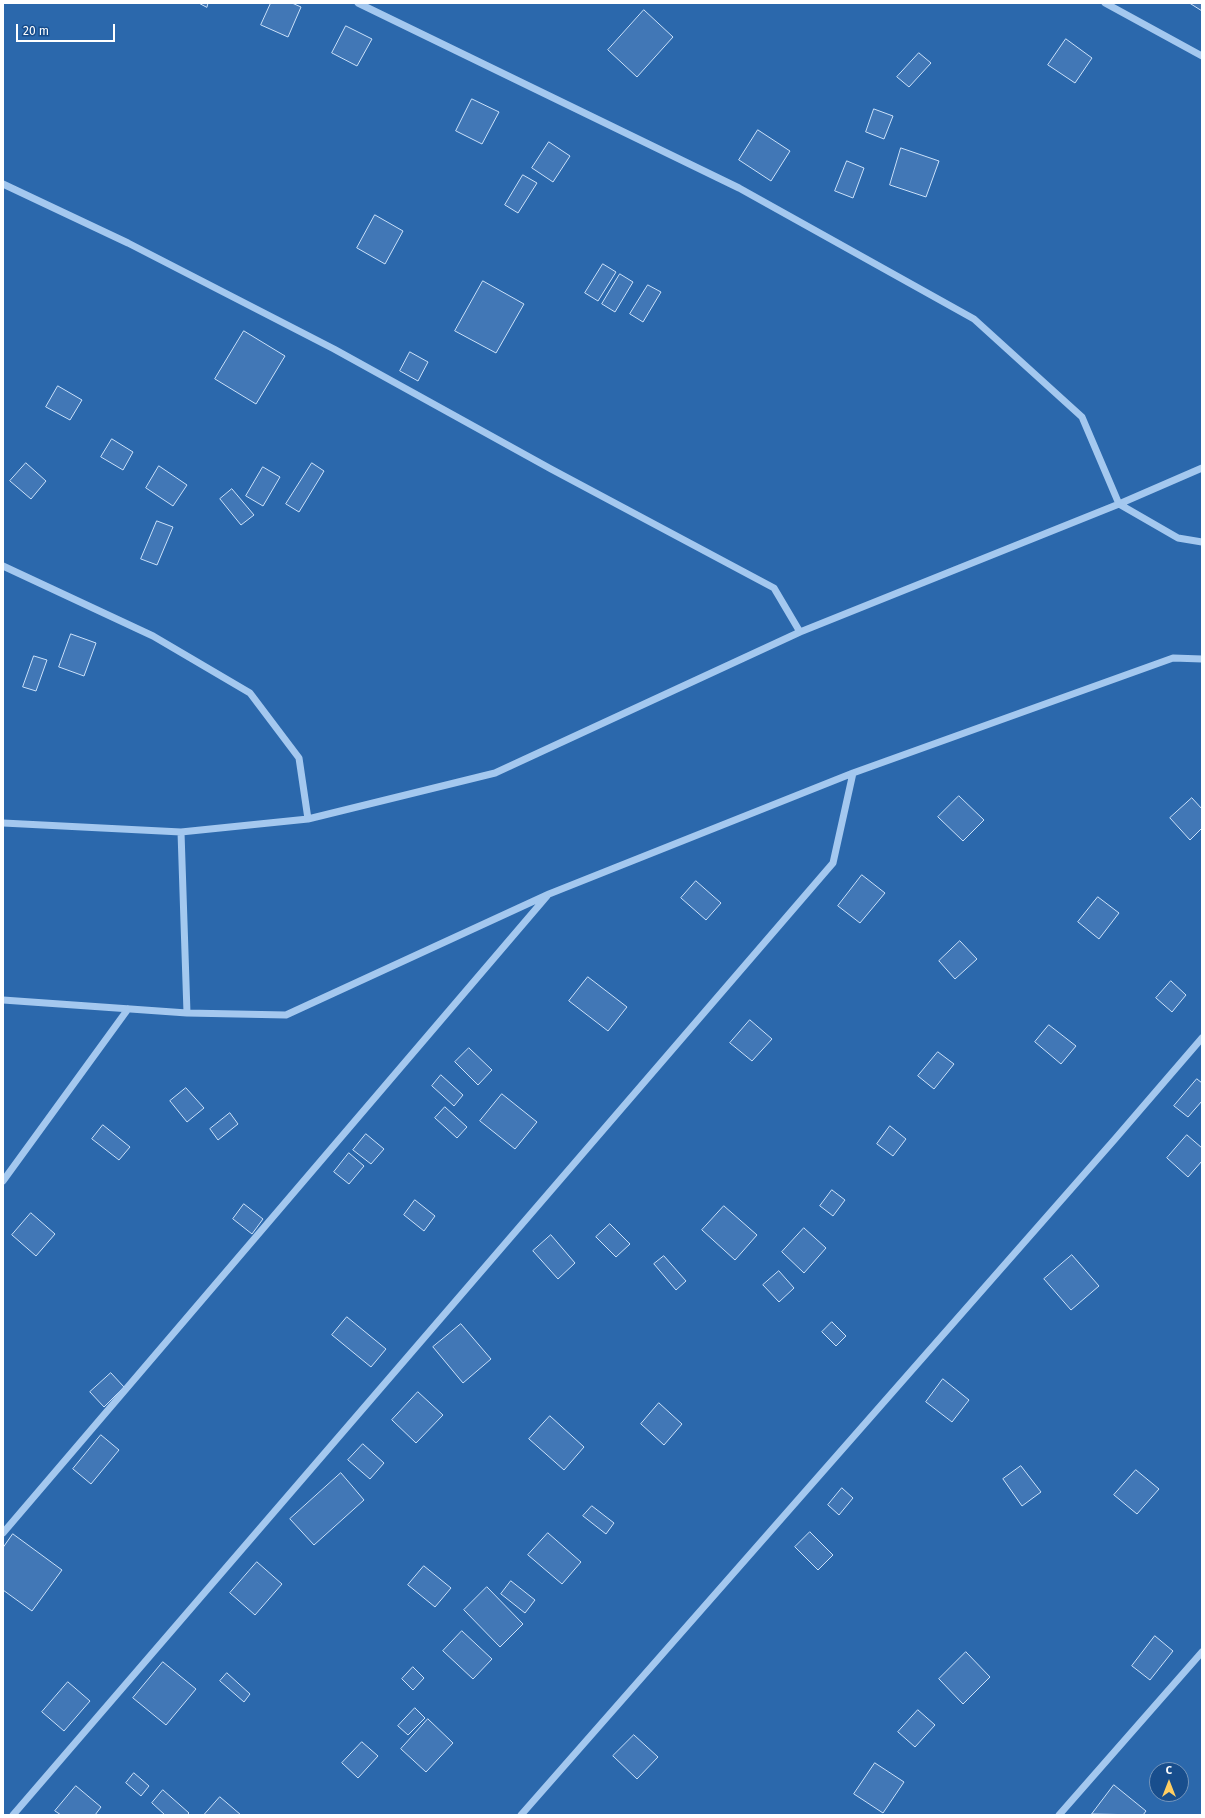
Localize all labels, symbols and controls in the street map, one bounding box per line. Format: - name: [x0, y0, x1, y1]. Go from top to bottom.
- scale bar: [18, 16, 117, 42]
- text: 20 m: [23, 24, 49, 38]
- north arrow: [1149, 1762, 1189, 1802]
- text: С: [1166, 1764, 1172, 1777]

